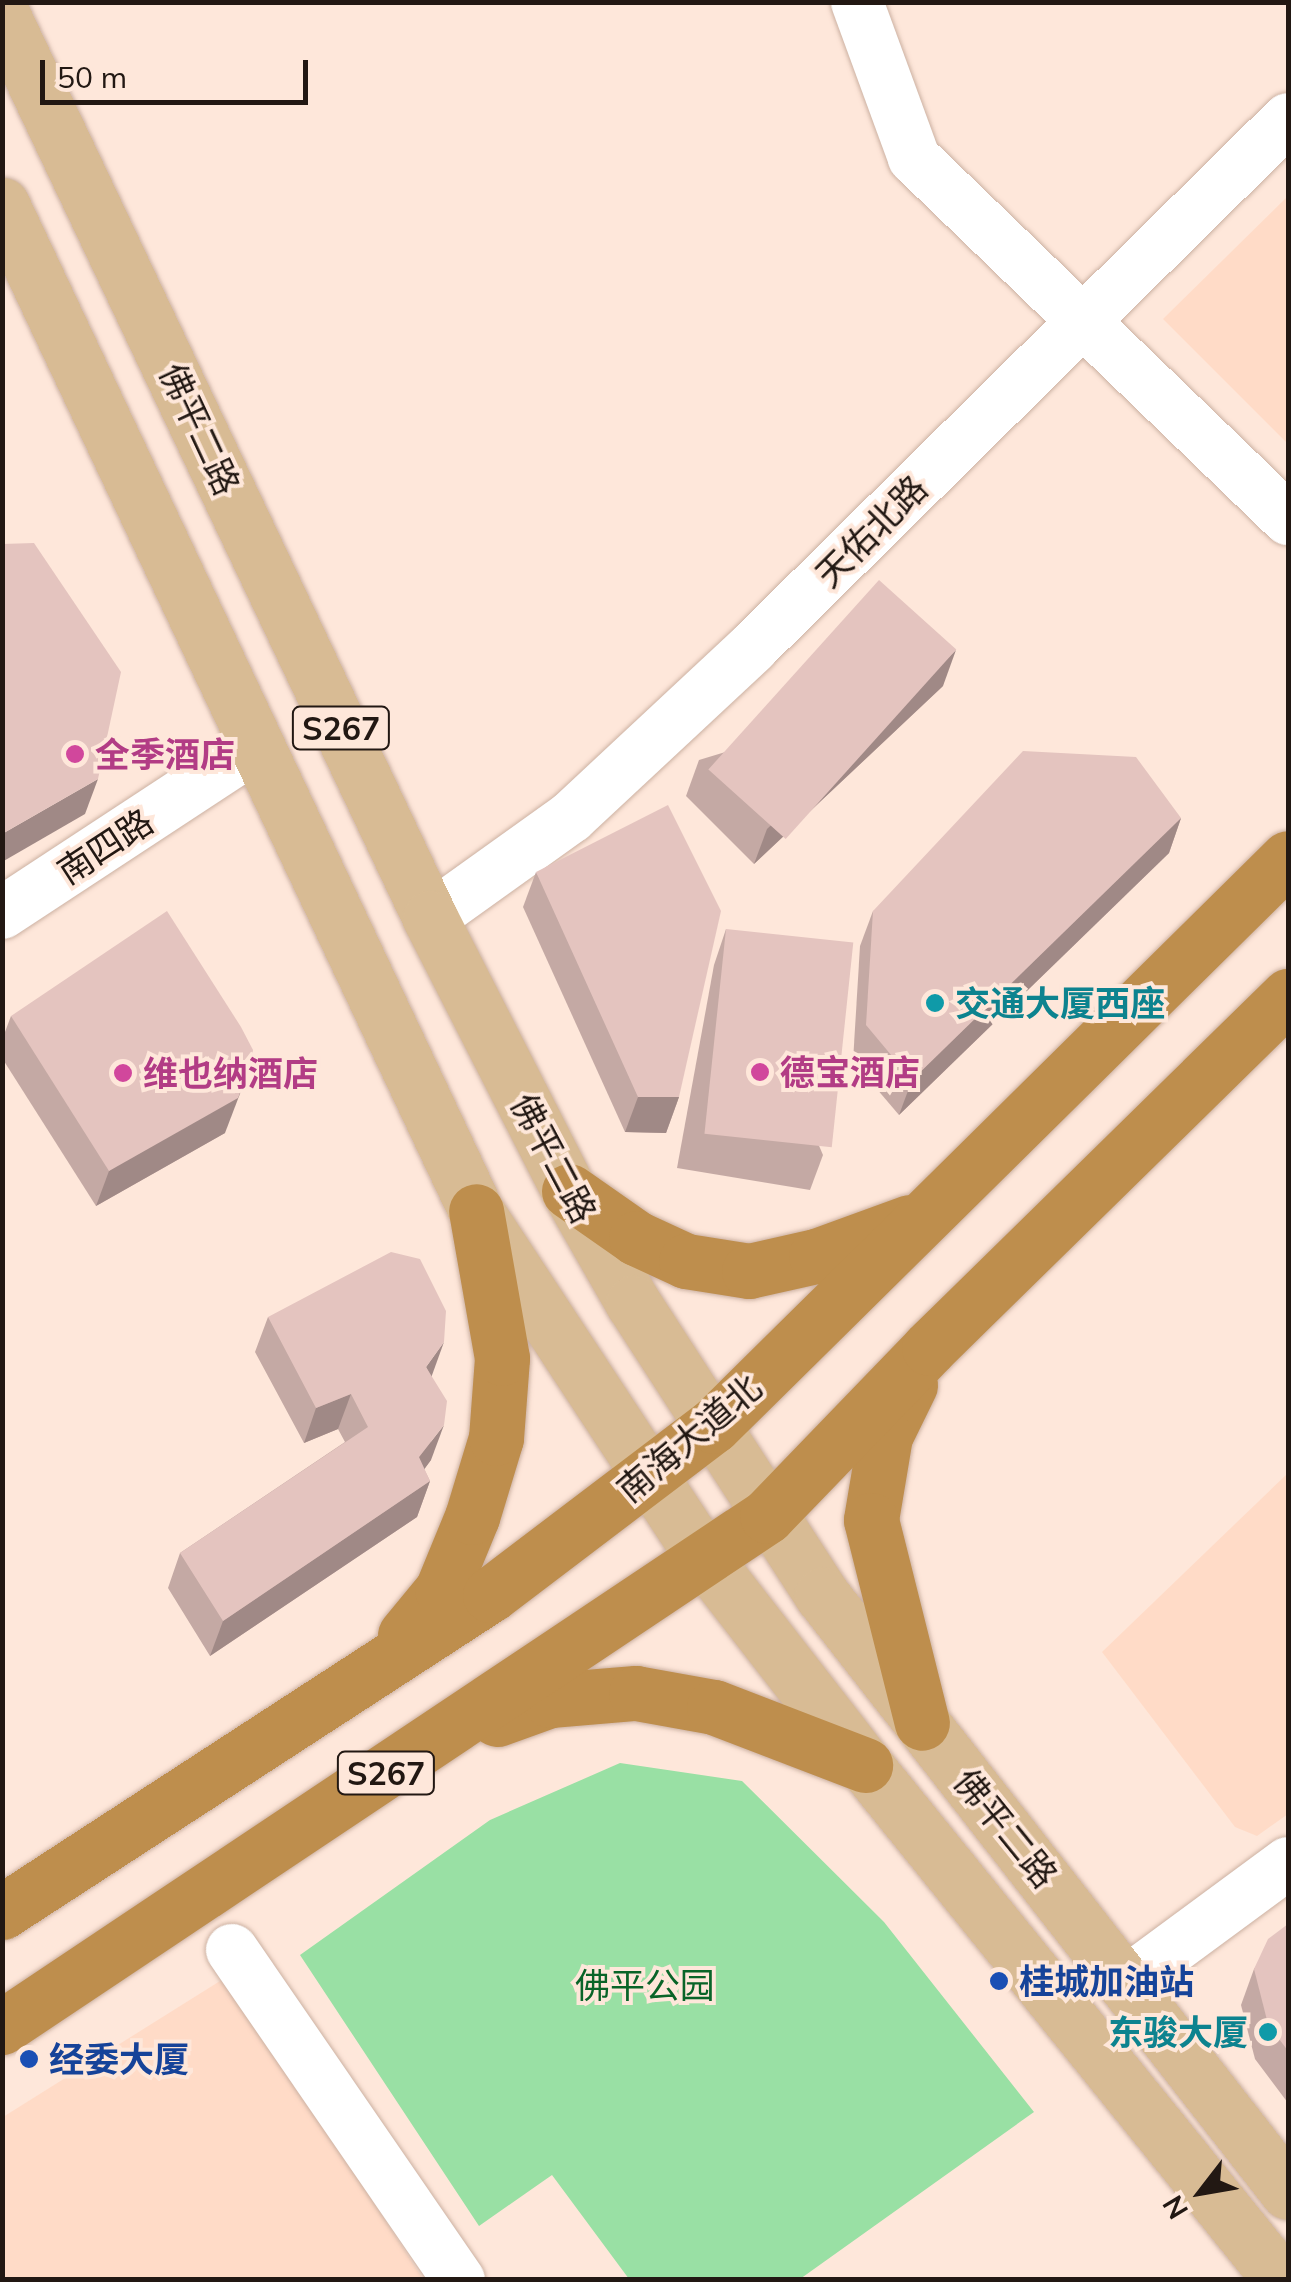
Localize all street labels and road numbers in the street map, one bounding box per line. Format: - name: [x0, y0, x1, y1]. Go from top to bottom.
- street label: 佛平二路: [151, 357, 249, 501]
- street label: 天佑北路: [807, 467, 935, 595]
- road number: S267: [291, 701, 391, 755]
- street label: 南四路: [50, 800, 160, 892]
- street label: 佛平二路: [503, 1086, 605, 1230]
- street label: 南海大道北: [608, 1366, 770, 1510]
- road number: S267: [336, 1746, 436, 1800]
- street label: 佛平二路: [946, 1760, 1066, 1896]

